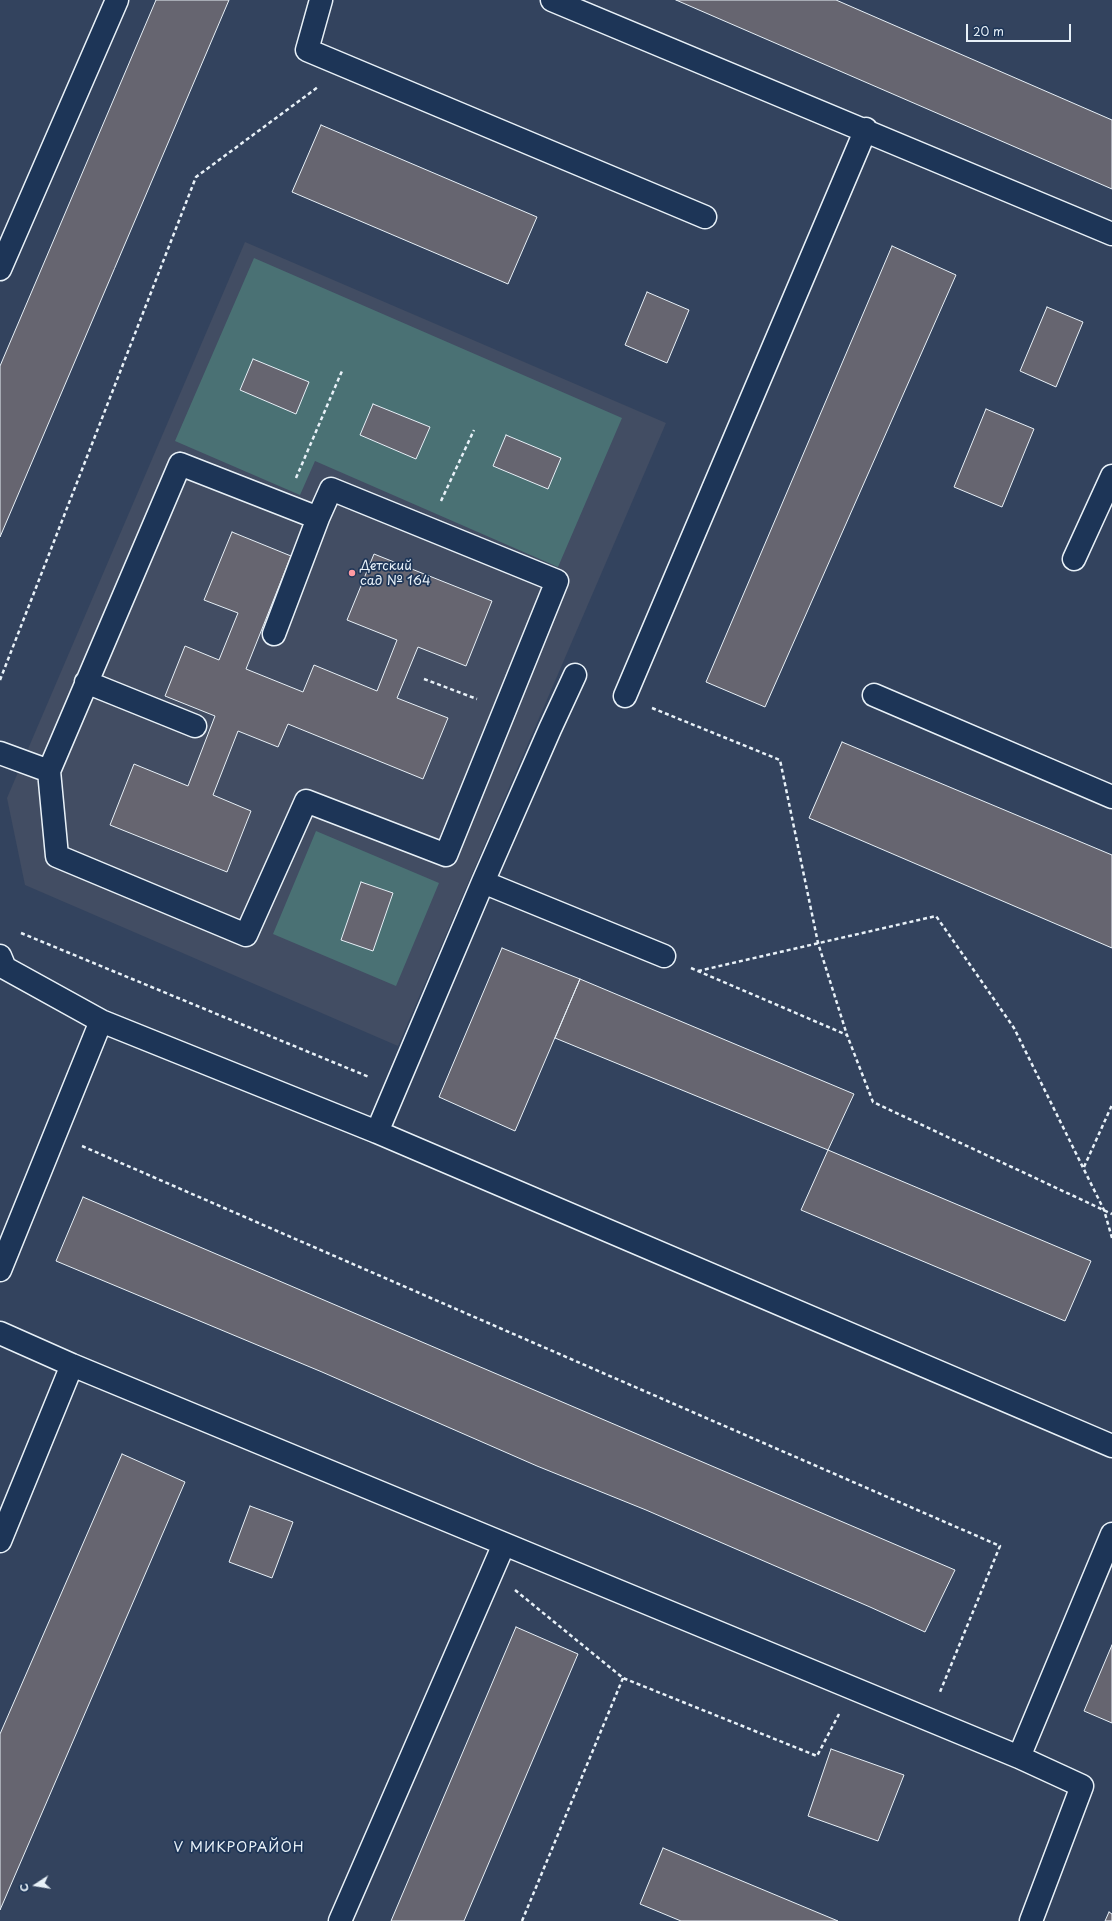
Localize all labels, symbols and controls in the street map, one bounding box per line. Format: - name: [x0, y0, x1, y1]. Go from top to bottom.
- scale bar: [968, 16, 1073, 42]
- text: 20 m: [973, 22, 1004, 40]
- place label: Детский сад № 164: [360, 558, 430, 589]
- marker: Детский сад № 164: [347, 568, 357, 578]
- district label: V МИКРОРАЙОН: [173, 1840, 305, 1856]
- north arrow: [16, 1865, 56, 1905]
- text: С: [15, 1882, 33, 1893]

